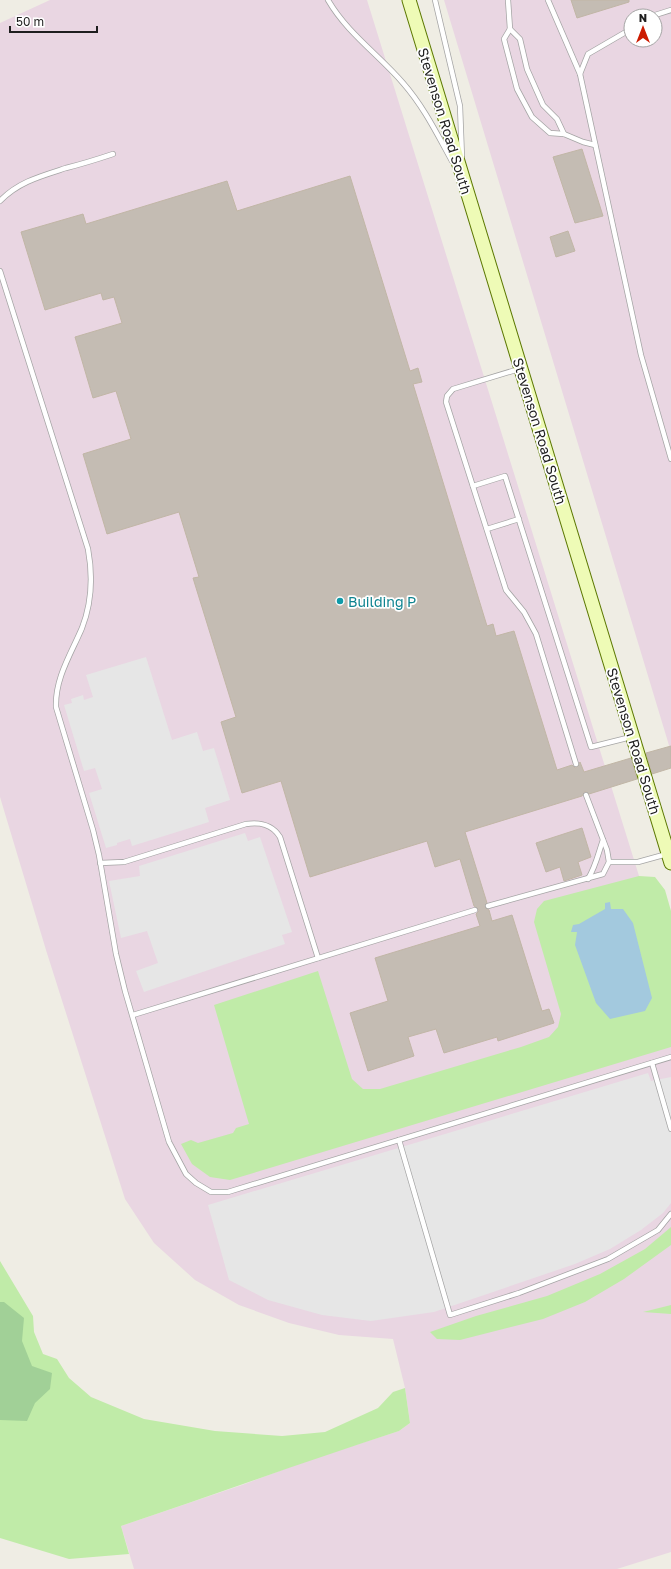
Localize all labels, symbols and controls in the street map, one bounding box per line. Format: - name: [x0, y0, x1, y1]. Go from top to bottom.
- scale bar: [10, 8, 97, 34]
- north arrow: [623, 8, 663, 48]
- text: N: [639, 11, 647, 24]
- text: 50 m: [16, 14, 44, 29]
- street label: Stevenson Road South: [415, 46, 475, 196]
- street label: Stevenson Road South: [510, 356, 570, 506]
- place label: Building P: [348, 593, 416, 610]
- marker: Building P: [335, 596, 345, 606]
- street label: Stevenson Road South: [604, 666, 664, 816]

